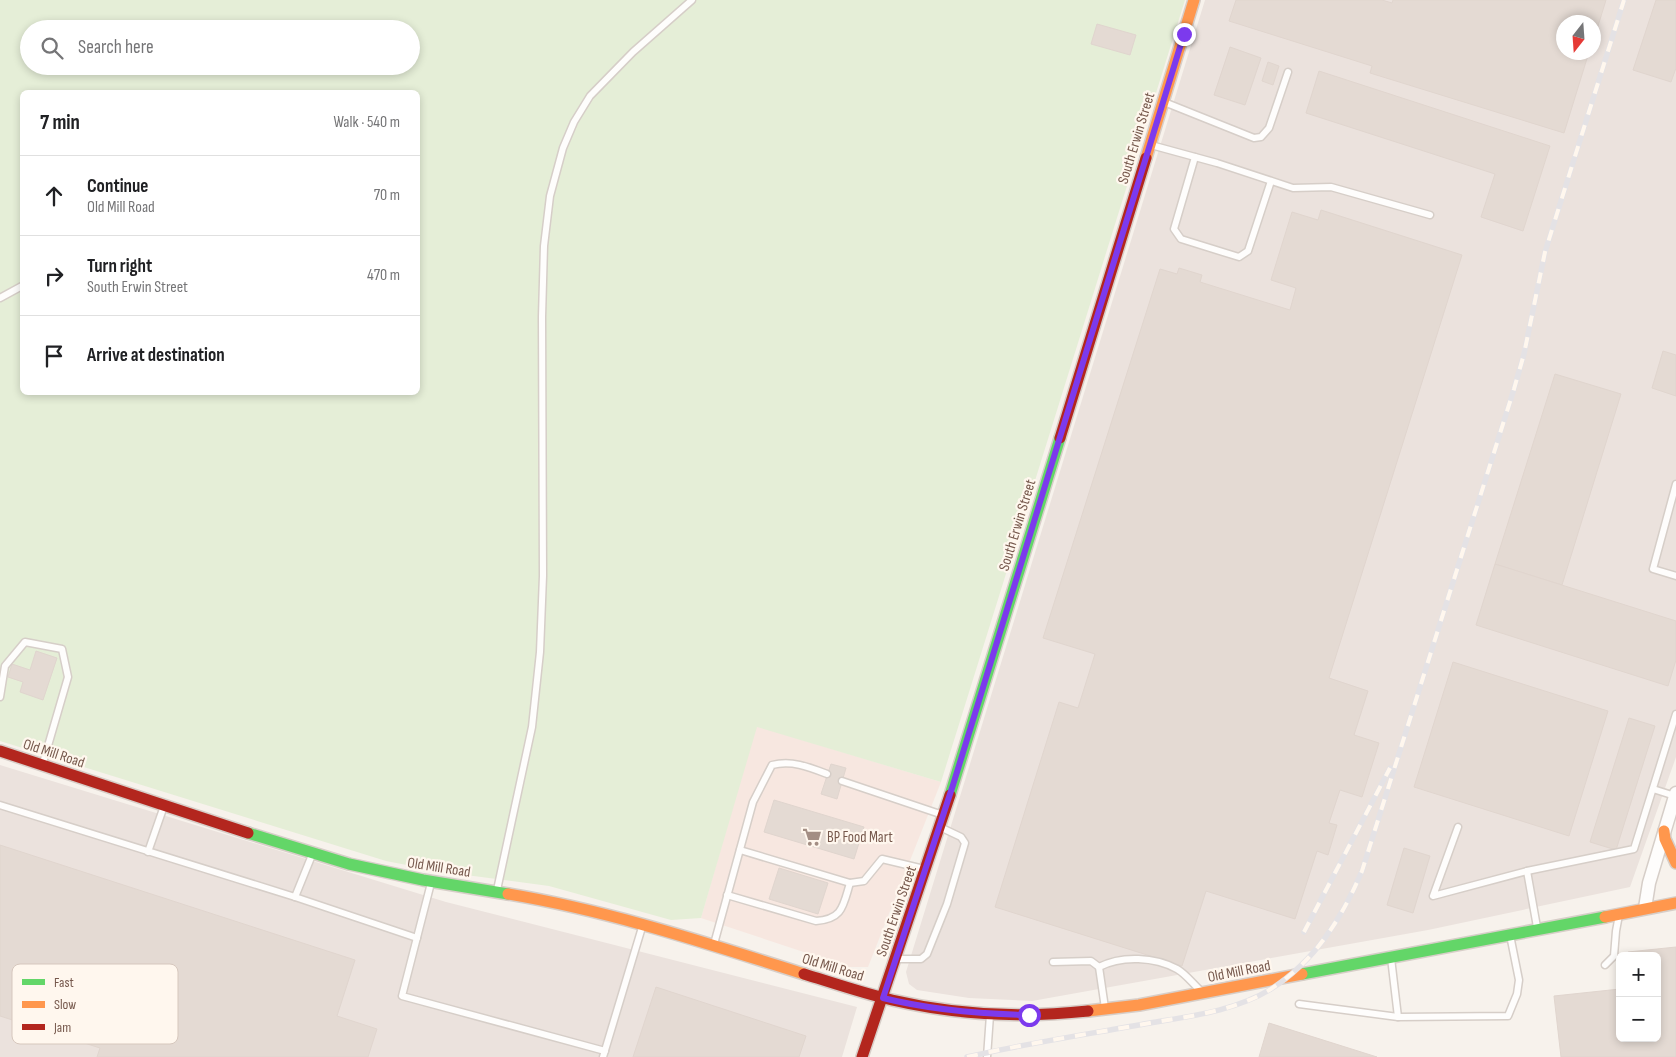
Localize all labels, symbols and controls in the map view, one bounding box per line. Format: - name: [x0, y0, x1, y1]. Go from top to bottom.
- north arrow: [1556, 15, 1601, 60]
- search box: [20, 20, 420, 75]
- route end: [1173, 23, 1196, 46]
- icon: search: [38, 34, 66, 62]
- text: Search here: [78, 36, 154, 59]
- street label: South Erwin Street: [1114, 90, 1160, 186]
- text: 7 min: [40, 110, 80, 135]
- text: Walk · 540 m: [333, 113, 400, 132]
- text: Continue: [87, 175, 148, 198]
- icon: ahead: [40, 182, 68, 210]
- text: 70 m: [374, 186, 400, 205]
- text: Old Mill Road: [87, 198, 155, 217]
- text: Turn right: [87, 255, 152, 278]
- icon: right: [40, 262, 68, 290]
- text: 470 m: [367, 266, 400, 285]
- text: South Erwin Street: [87, 278, 188, 297]
- icon: arrive: [40, 342, 68, 370]
- text: Arrive at destination: [87, 344, 225, 367]
- street label: South Erwin Street: [995, 477, 1041, 573]
- street label: Old Mill Road: [21, 735, 87, 772]
- supermarket icon: BP Food Mart: [801, 826, 823, 848]
- place label: BP Food Mart: [827, 828, 893, 847]
- street label: Old Mill Road: [406, 853, 472, 882]
- street label: South Erwin Street: [872, 863, 921, 959]
- street label: Old Mill Road: [800, 949, 866, 986]
- map controls: [1616, 952, 1661, 1042]
- button: +: [1616, 952, 1661, 997]
- street label: Old Mill Road: [1206, 956, 1272, 987]
- legend: [12, 964, 178, 1044]
- text: Fast: [54, 974, 74, 991]
- text: Slow: [54, 996, 76, 1013]
- button: −: [1616, 997, 1661, 1042]
- route start: [1018, 1004, 1041, 1027]
- text: Jam: [53, 1019, 71, 1036]

